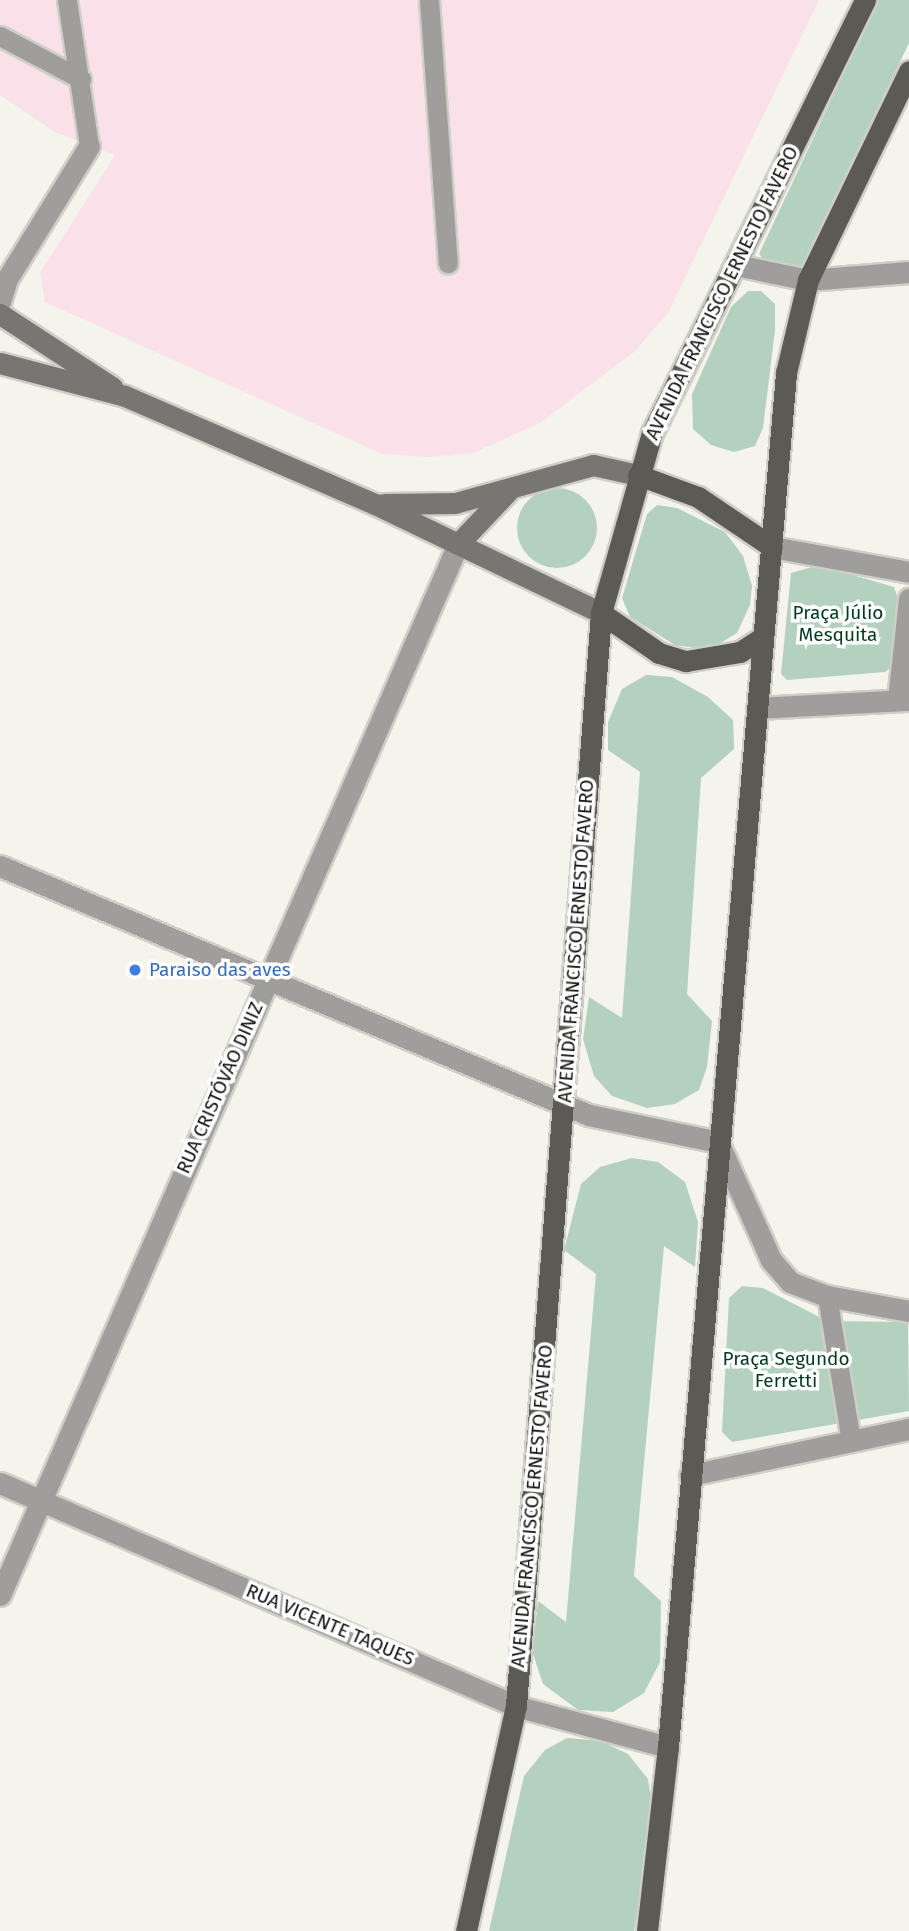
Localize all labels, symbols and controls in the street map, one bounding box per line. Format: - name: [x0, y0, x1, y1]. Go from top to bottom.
- street label: AVENIDA FRANCISCO ERNESTO FAVERO: [641, 143, 803, 443]
- park label: Praça Júlio Mesquita: [793, 602, 883, 646]
- street label: AVENIDA FRANCISCO ERNESTO FAVERO: [553, 779, 599, 1103]
- place label: Paraiso das aves: [149, 959, 291, 981]
- marker: Paraiso das aves: [127, 962, 143, 978]
- street label: RUA CRISTÓVÃO DINIZ: [172, 999, 268, 1177]
- street label: AVENIDA FRANCISCO ERNESTO FAVERO: [507, 1344, 557, 1668]
- park label: Praça Segundo Ferretti: [723, 1348, 849, 1392]
- street label: RUA VICENTE TAQUES: [243, 1579, 417, 1671]

